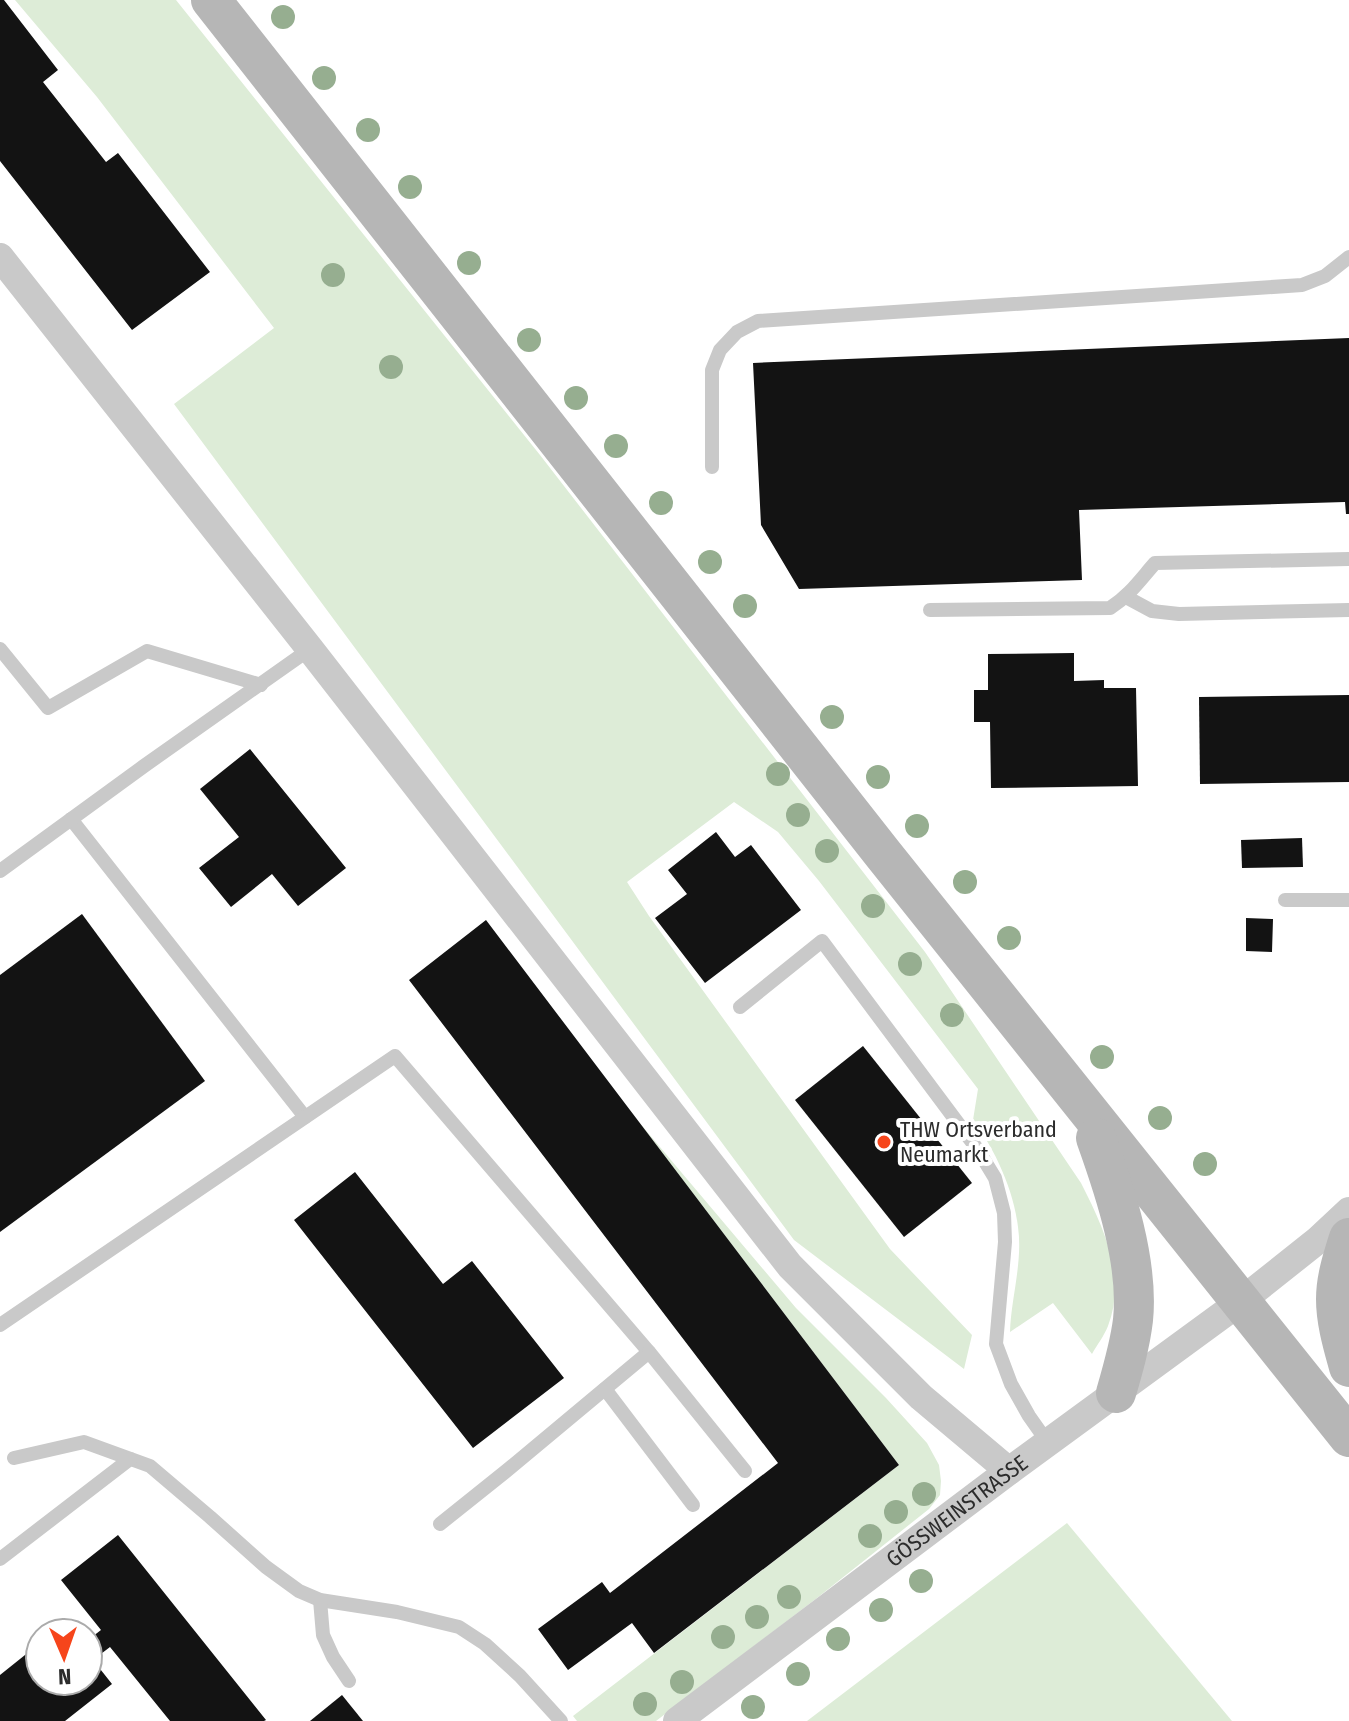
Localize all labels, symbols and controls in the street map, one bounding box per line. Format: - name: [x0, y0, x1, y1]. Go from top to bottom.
- place label: THW Ortsverband Neumarkt: [900, 1116, 1057, 1168]
- marker: THW Ortsverband Neumarkt: [875, 1133, 893, 1151]
- street label: GÖSSWEINSTRASSE: [881, 1449, 1033, 1572]
- north arrow: [24, 1617, 104, 1697]
- text: N: [58, 1663, 72, 1690]

